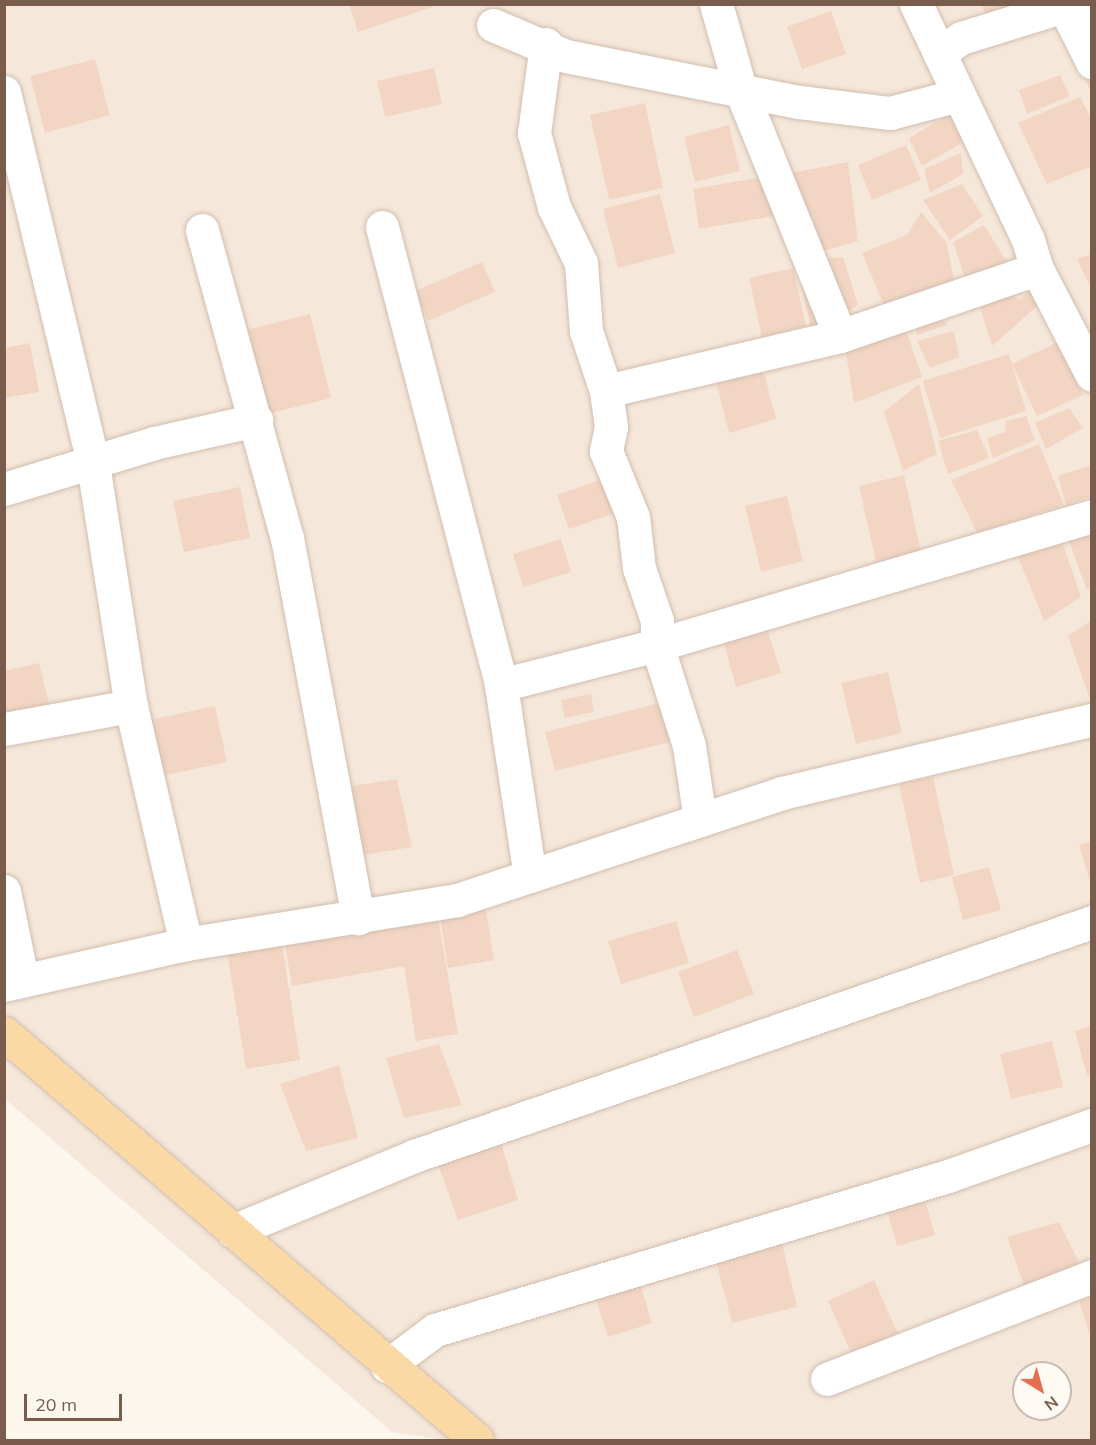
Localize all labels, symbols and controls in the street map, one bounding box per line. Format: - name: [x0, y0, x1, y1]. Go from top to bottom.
- north arrow: [1012, 1361, 1072, 1421]
- scale bar: [27, 1382, 124, 1420]
- text: N: [1041, 1392, 1062, 1415]
- text: 20 m: [35, 1393, 77, 1416]

